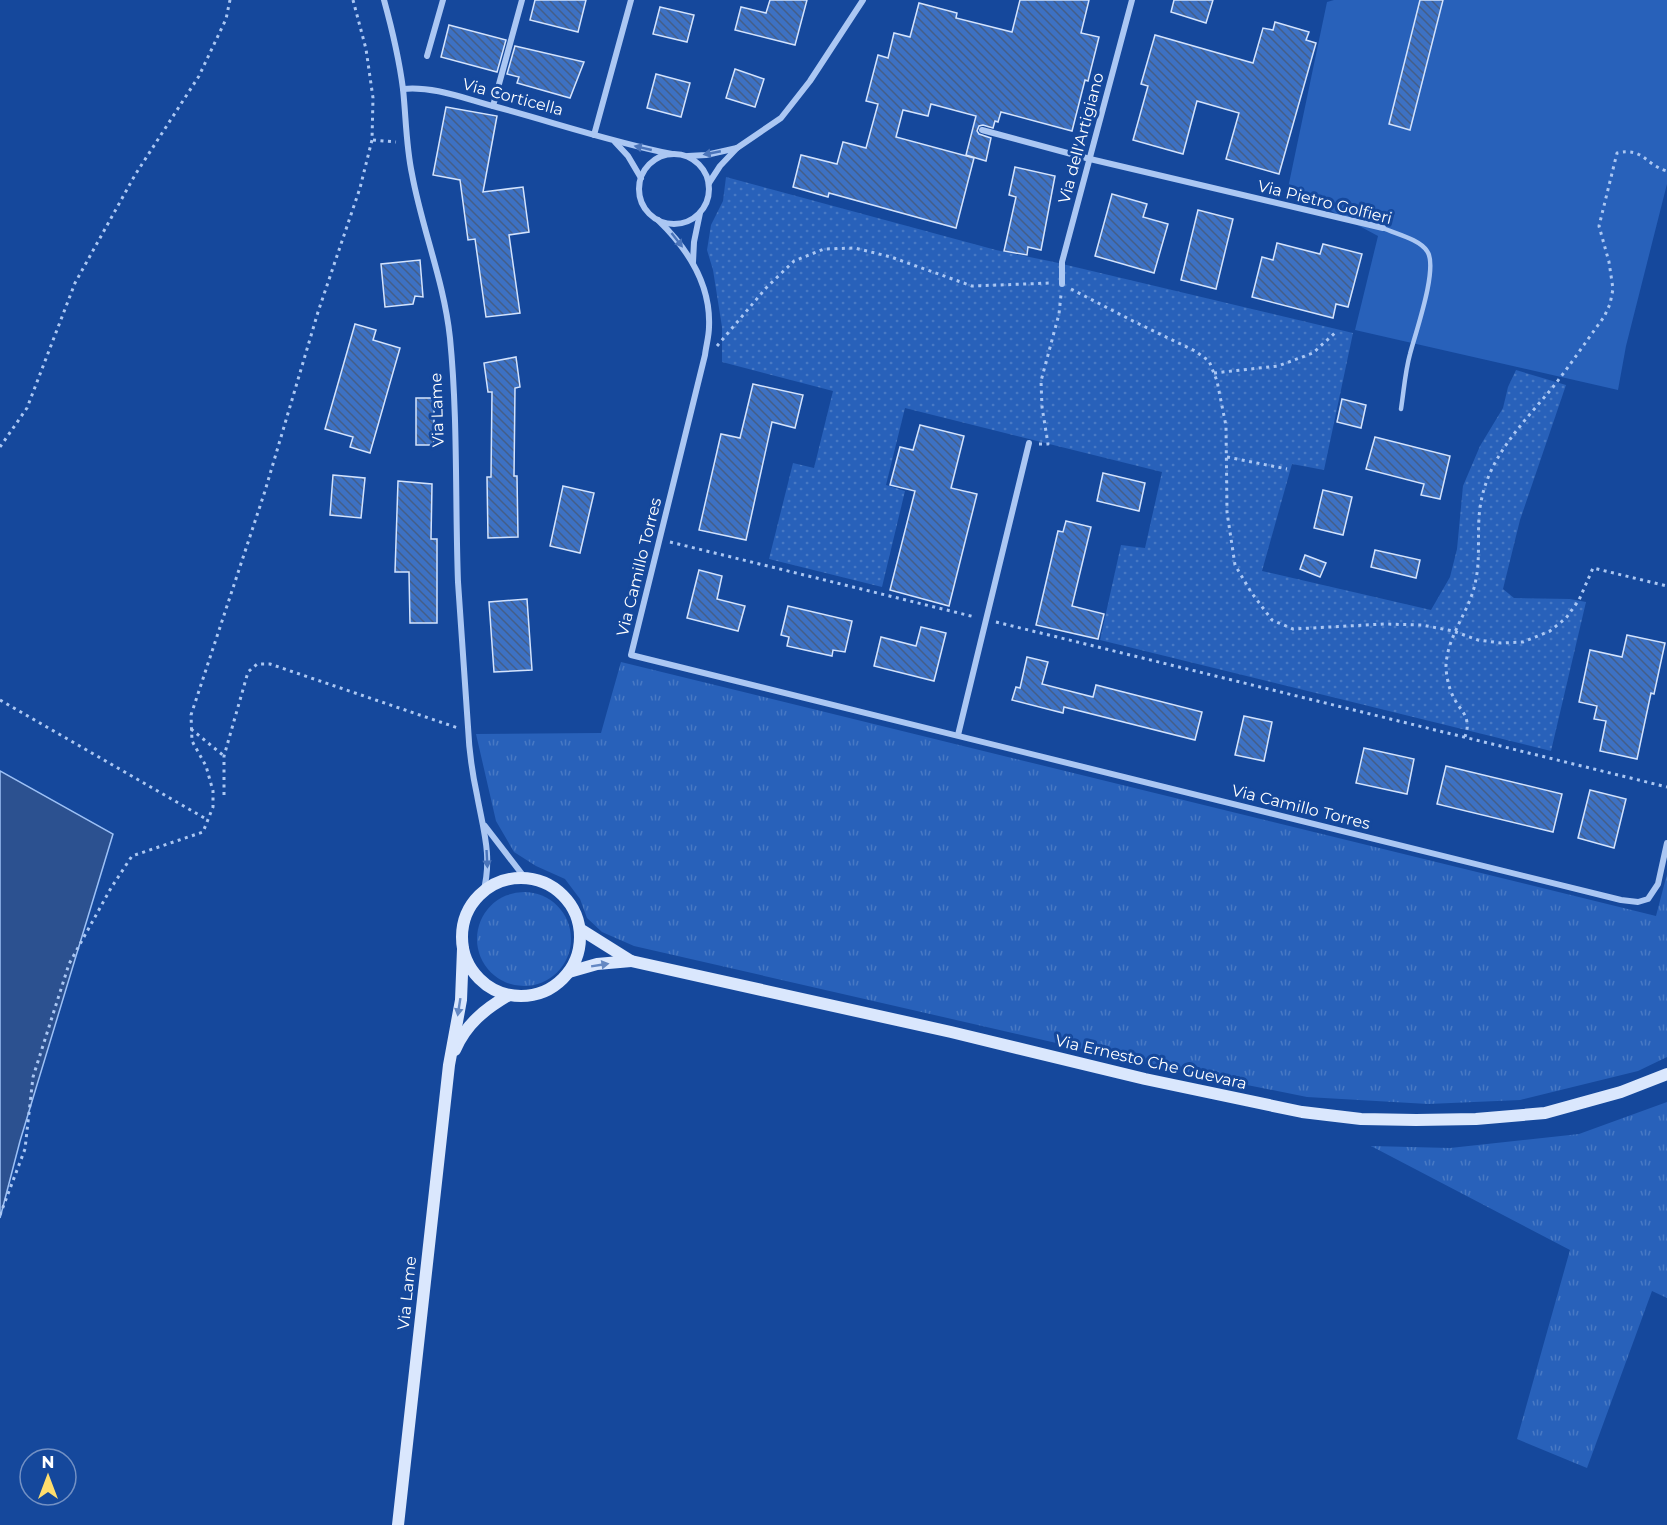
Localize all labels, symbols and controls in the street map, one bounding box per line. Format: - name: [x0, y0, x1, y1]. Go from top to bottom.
- street label: Via dell'Artigiano: [1054, 70, 1108, 206]
- street label: Via Corticella: [460, 74, 566, 120]
- one-way arrow: [633, 143, 652, 152]
- one-way arrow: [703, 149, 722, 158]
- street label: Via Pietro Golfieri: [1256, 176, 1394, 228]
- one-way arrow: [670, 233, 682, 248]
- street label: Via Lame: [426, 373, 448, 447]
- street label: Via Camillo Torres: [613, 496, 665, 638]
- street label: Via Camillo Torres: [1230, 781, 1372, 833]
- one-way arrow: [483, 849, 492, 868]
- one-way arrow: [591, 960, 610, 969]
- one-way arrow: [454, 998, 463, 1017]
- street label: Via Ernesto Che Guevara: [1053, 1031, 1249, 1093]
- street label: Via Lame: [394, 1255, 420, 1331]
- north arrow: [18, 1447, 78, 1507]
- text: N: [42, 1453, 54, 1472]

